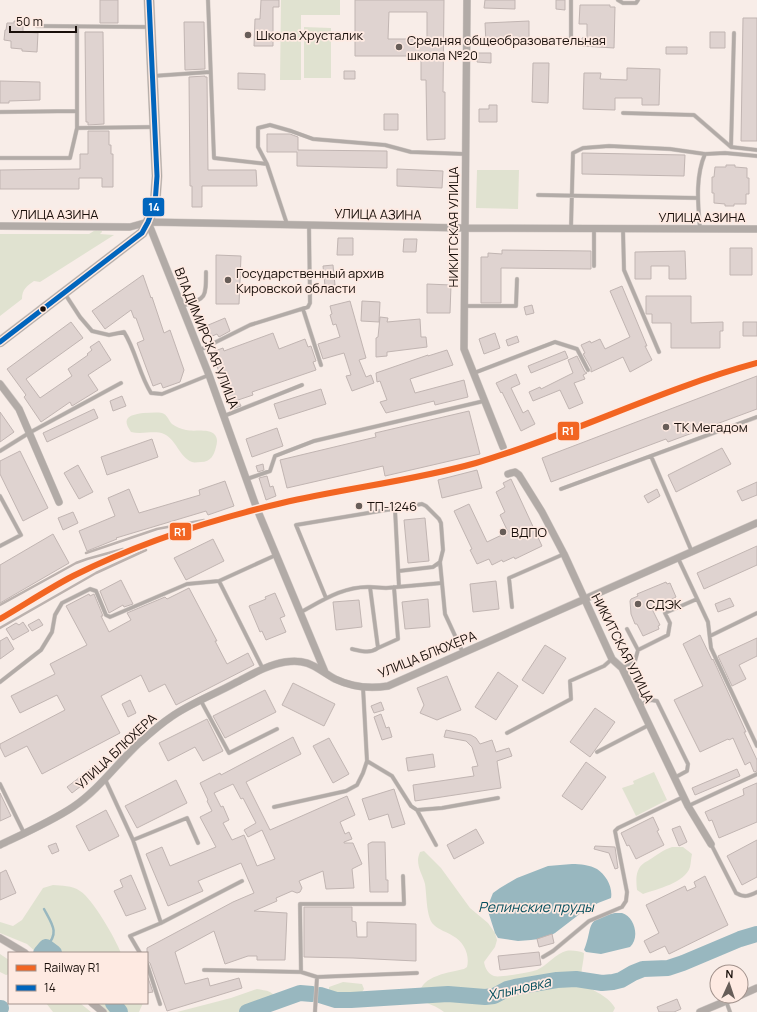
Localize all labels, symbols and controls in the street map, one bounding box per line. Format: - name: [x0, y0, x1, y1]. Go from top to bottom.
- scale bar: [10, 8, 76, 34]
- text: 50 m: [16, 13, 43, 30]
- place label: Школа Хрусталик: [256, 26, 363, 44]
- marker: Школа Хрусталик: [243, 30, 253, 40]
- place label: Средняя общеобразовательная школа №20: [407, 31, 606, 64]
- marker: Средняя общеобразовательная школа №20: [394, 42, 404, 52]
- street label: НИКИТСКАЯ УЛИЦА: [444, 167, 462, 287]
- line badge: 14: [142, 197, 165, 217]
- text: 14: [148, 199, 160, 214]
- street label: УЛИЦА АЗИНА: [334, 204, 422, 224]
- street label: УЛИЦА АЗИНА: [11, 205, 99, 223]
- street label: УЛИЦА АЗИНА: [658, 208, 746, 226]
- place label: Государственный архив Кировской области: [236, 264, 384, 297]
- street label: ВЛАДИМИРСКАЯ УЛИЦА: [170, 265, 244, 411]
- marker: Государственный архив Кировской области: [223, 275, 233, 285]
- unlabelled marker: [38, 304, 48, 314]
- place label: ТК Мегадом: [674, 418, 748, 436]
- line badge: R1: [557, 421, 580, 441]
- marker: ТК Мегадом: [661, 422, 671, 432]
- text: R1: [562, 423, 574, 438]
- place label: ТП-1246: [367, 497, 417, 515]
- marker: ТП-1246: [354, 501, 364, 511]
- line badge: R1: [169, 522, 192, 541]
- place label: ВДПО: [511, 523, 548, 541]
- text: R1: [174, 524, 186, 539]
- marker: ВДПО: [498, 527, 508, 537]
- street label: НИКИТСКАЯ УЛИЦА: [588, 590, 658, 706]
- place label: СДЭК: [646, 595, 682, 613]
- marker: СДЭК: [633, 599, 643, 609]
- street label: УЛИЦА БЛЮХЕРА: [375, 626, 479, 682]
- street label: УЛИЦА БЛЮХЕРА: [72, 709, 160, 793]
- water label: Репинские пруды: [478, 897, 595, 916]
- legend: [8, 952, 148, 1004]
- text: Railway R1: [44, 959, 100, 976]
- north arrow: [709, 964, 749, 1004]
- text: N: [725, 966, 734, 981]
- water label: Хлыновка: [485, 971, 554, 1005]
- text: 14: [44, 979, 56, 996]

